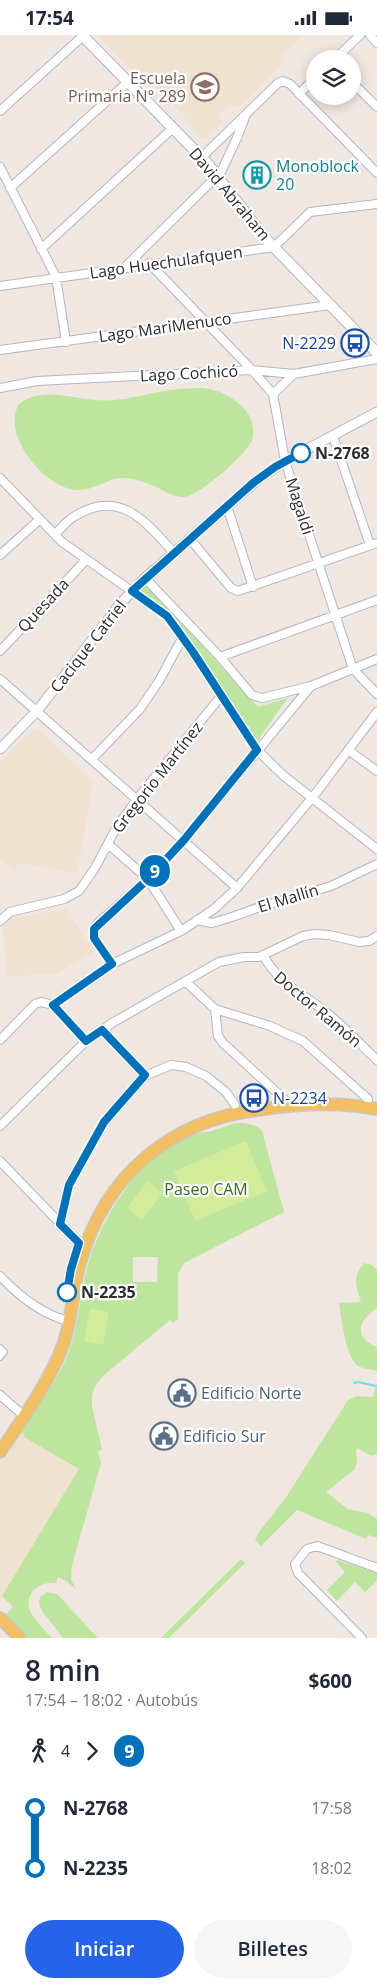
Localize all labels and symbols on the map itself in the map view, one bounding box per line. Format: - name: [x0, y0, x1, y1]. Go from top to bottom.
- place label: Escuela Primaria N° 289: [68, 67, 186, 107]
- school or university icon: Escuela Primaria N° 289: [190, 72, 220, 102]
- street label: David Abraham: [185, 143, 275, 245]
- place label: Monoblock 20: [276, 155, 360, 195]
- building icon: Monoblock 20: [242, 160, 272, 190]
- street label: Lago Huechulafquen: [88, 240, 244, 284]
- street label: Lago MariMenuco: [97, 307, 233, 347]
- bus stop icon: N-2229: [340, 328, 370, 358]
- place label: N-2229: [282, 332, 336, 354]
- street label: Lago Cochicó: [139, 359, 239, 387]
- place label: N-2768: [315, 442, 370, 464]
- marker: N-2768: [291, 443, 311, 463]
- street label: Magaldi: [280, 475, 320, 537]
- street label: Quesada: [12, 573, 74, 637]
- street label: Cacique Catriel: [45, 595, 131, 697]
- street label: Gregorio Martínez: [107, 717, 207, 837]
- line badge: 9: [139, 855, 171, 887]
- street label: El Mallín: [255, 878, 321, 918]
- street label: Doctor Ramón: [270, 966, 366, 1052]
- bus stop icon: N-2234: [239, 1083, 269, 1113]
- place label: N-2234: [273, 1087, 327, 1109]
- park label: Paseo CAM: [164, 1178, 248, 1200]
- place label: N-2235: [81, 1281, 136, 1303]
- marker: N-2235: [57, 1282, 77, 1302]
- public building icon: Edificio Norte: [167, 1378, 197, 1408]
- place label: Edificio Norte: [201, 1382, 302, 1404]
- public building icon: Edificio Sur: [149, 1421, 179, 1451]
- place label: Edificio Sur: [183, 1425, 266, 1447]

